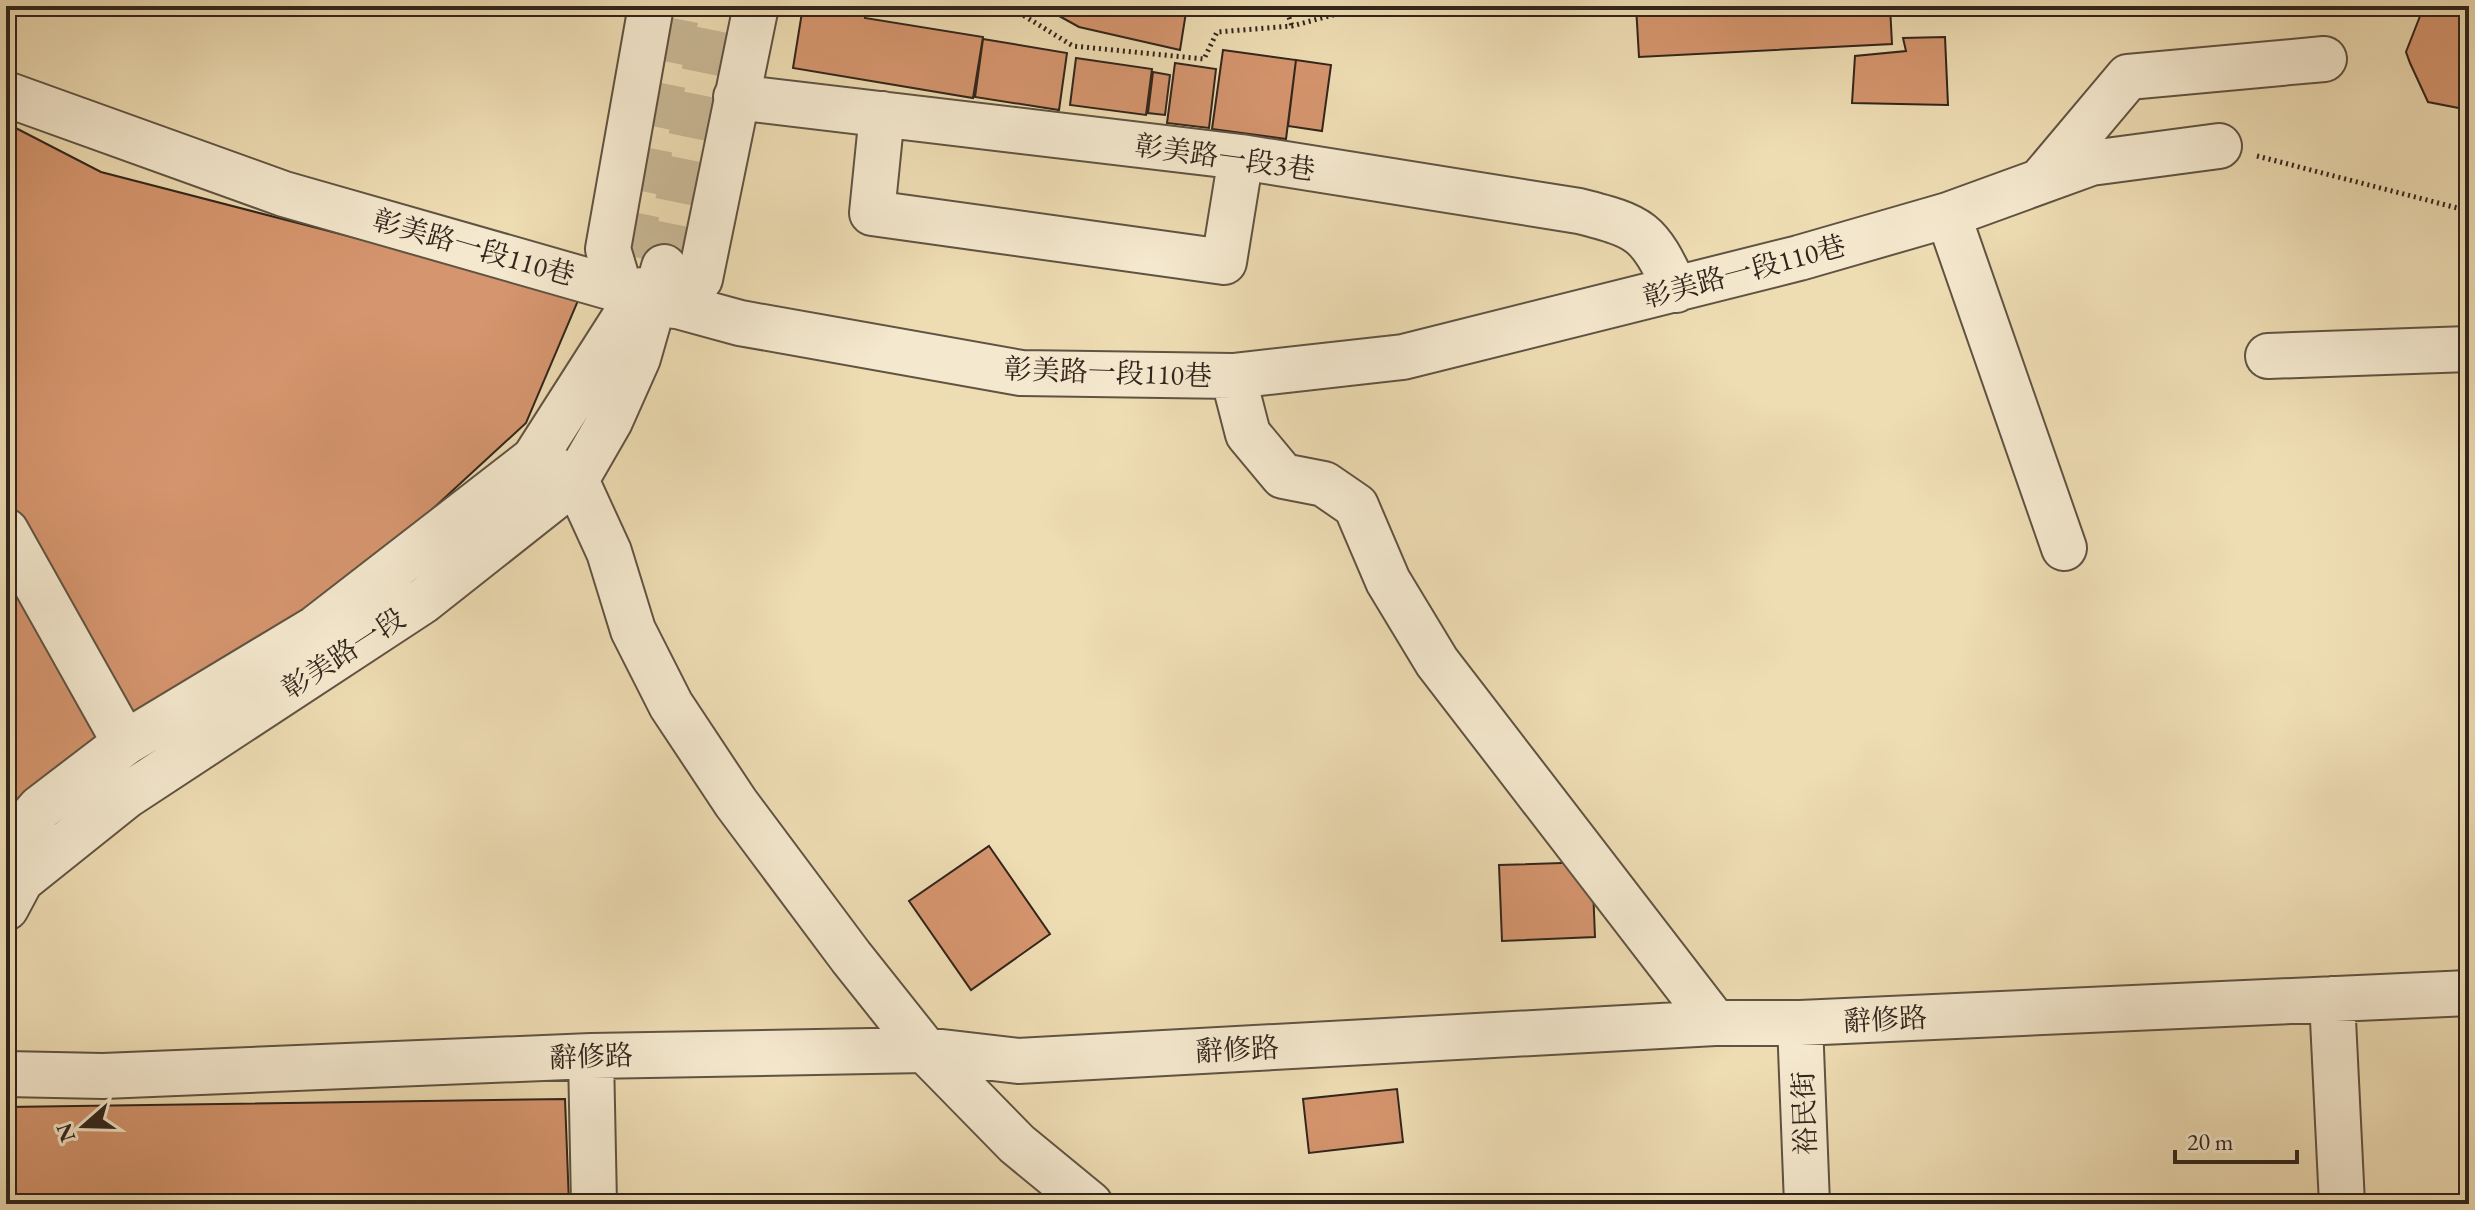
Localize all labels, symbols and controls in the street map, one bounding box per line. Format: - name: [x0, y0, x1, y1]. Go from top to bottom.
- street label: 彰美路一段3巷: [1133, 127, 1317, 187]
- street label: 彰美路一段110巷: [369, 201, 579, 293]
- street label: 彰美路一段110巷: [1639, 227, 1849, 315]
- street label: 彰美路一段110巷: [1003, 350, 1213, 394]
- street label: 彰美路一段: [274, 600, 412, 706]
- street label: 辭修路: [1842, 999, 1928, 1039]
- street label: 辭修路: [1194, 1029, 1280, 1069]
- street label: 辭修路: [548, 1037, 634, 1075]
- street label: 裕民街: [1785, 1070, 1823, 1156]
- north arrow: [44, 1086, 124, 1166]
- scale bar: [2175, 1114, 2297, 1164]
- text: N: [49, 1119, 82, 1146]
- text: 20 m: [2187, 1126, 2234, 1157]

